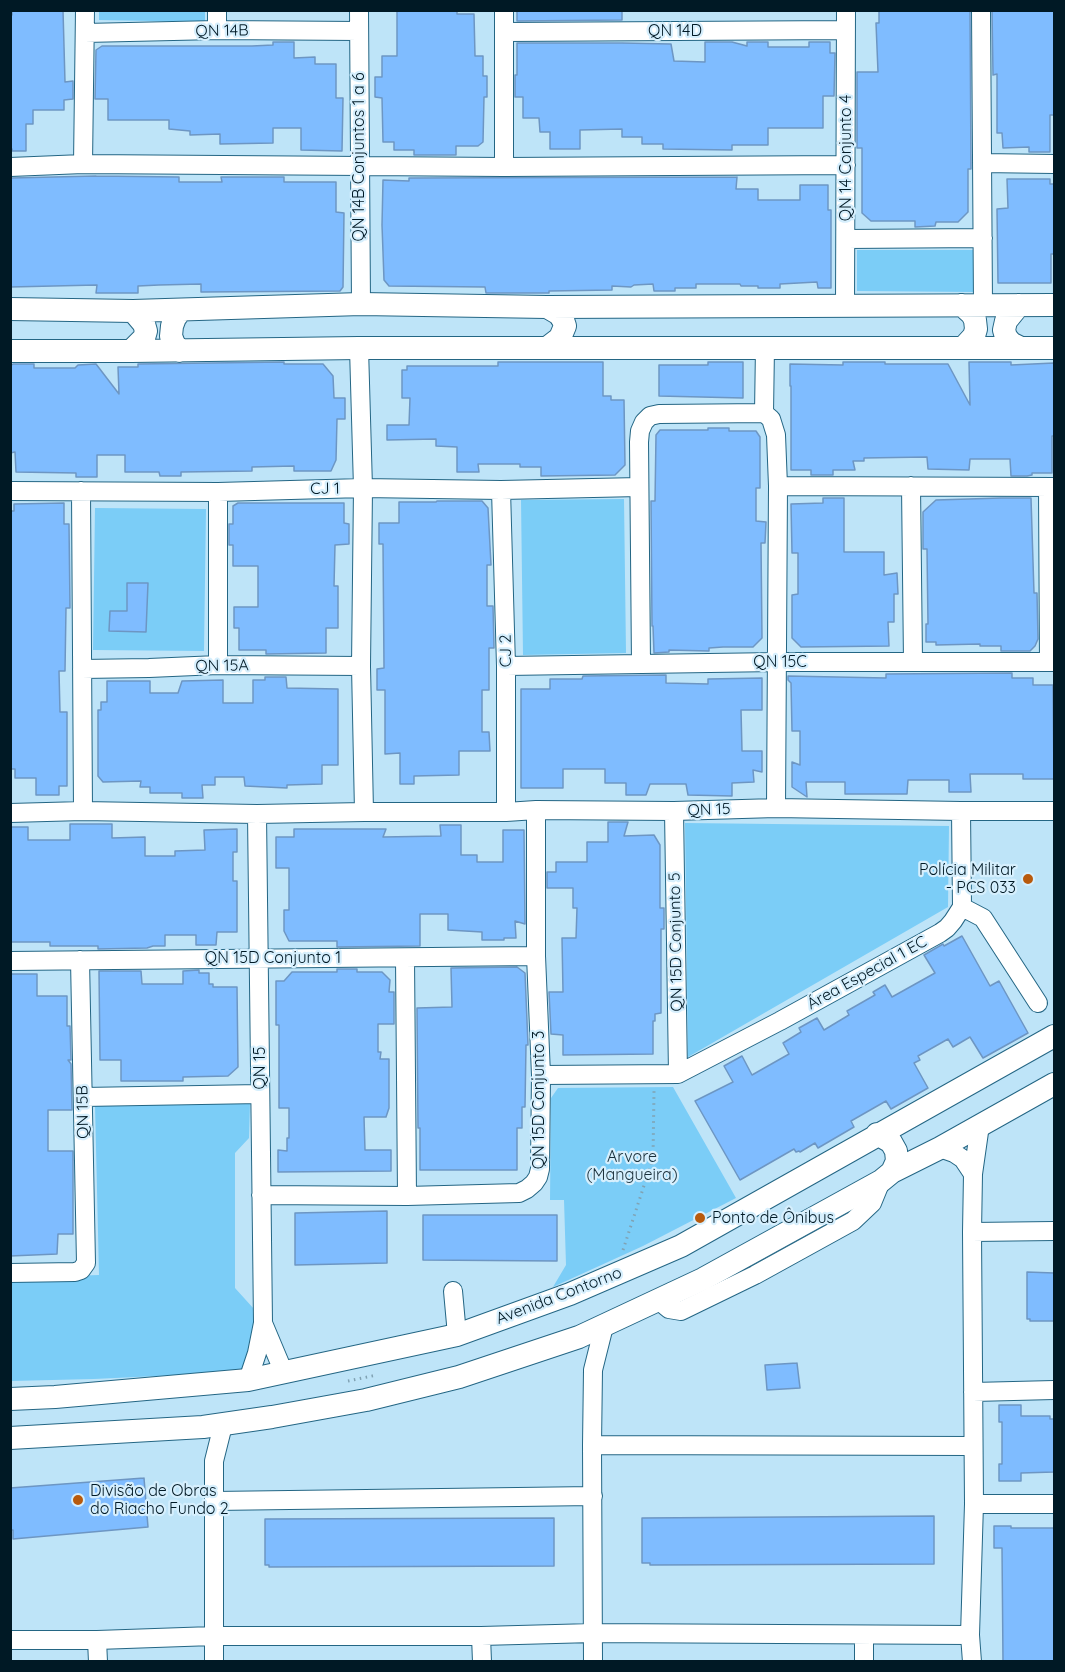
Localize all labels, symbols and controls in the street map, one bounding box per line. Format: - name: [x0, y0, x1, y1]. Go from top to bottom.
- street label: QN 14B: [195, 21, 249, 41]
- street label: QN 14D: [648, 21, 702, 41]
- street label: QN 14B Conjuntos 1 a 6: [349, 72, 369, 242]
- street label: QN 14 Conjunto 4: [836, 95, 856, 221]
- street label: CJ 1: [310, 479, 340, 499]
- street label: CJ 2: [496, 634, 516, 668]
- street label: QN 15C: [753, 652, 807, 672]
- street label: QN 15A: [195, 656, 249, 676]
- street label: QN 15: [687, 800, 731, 820]
- place label: Polícia Militar - PCS 033: [919, 860, 1016, 898]
- street label: QN 15D Conjunto 5: [665, 872, 687, 1012]
- marker: Polícia Militar - PCS 033: [1021, 872, 1035, 886]
- street label: Área Especial 1 EC: [804, 932, 930, 1014]
- street label: QN 15D Conjunto 1: [205, 948, 341, 968]
- street label: QN 15D Conjunto 3: [529, 1031, 549, 1169]
- street label: QN 15: [250, 1046, 270, 1090]
- street label: QN 15B: [73, 1085, 93, 1139]
- park label: Arvore (Mangueira): [586, 1147, 678, 1185]
- place label: Ponto de Ônibus: [712, 1208, 834, 1228]
- marker: Ponto de Ônibus: [693, 1211, 707, 1225]
- street label: Avenida Contorno: [493, 1263, 625, 1329]
- place label: Divisão de Obras do Riacho Fundo 2: [90, 1481, 229, 1519]
- marker: Divisão de Obras do Riacho Fundo 2: [71, 1493, 85, 1507]

